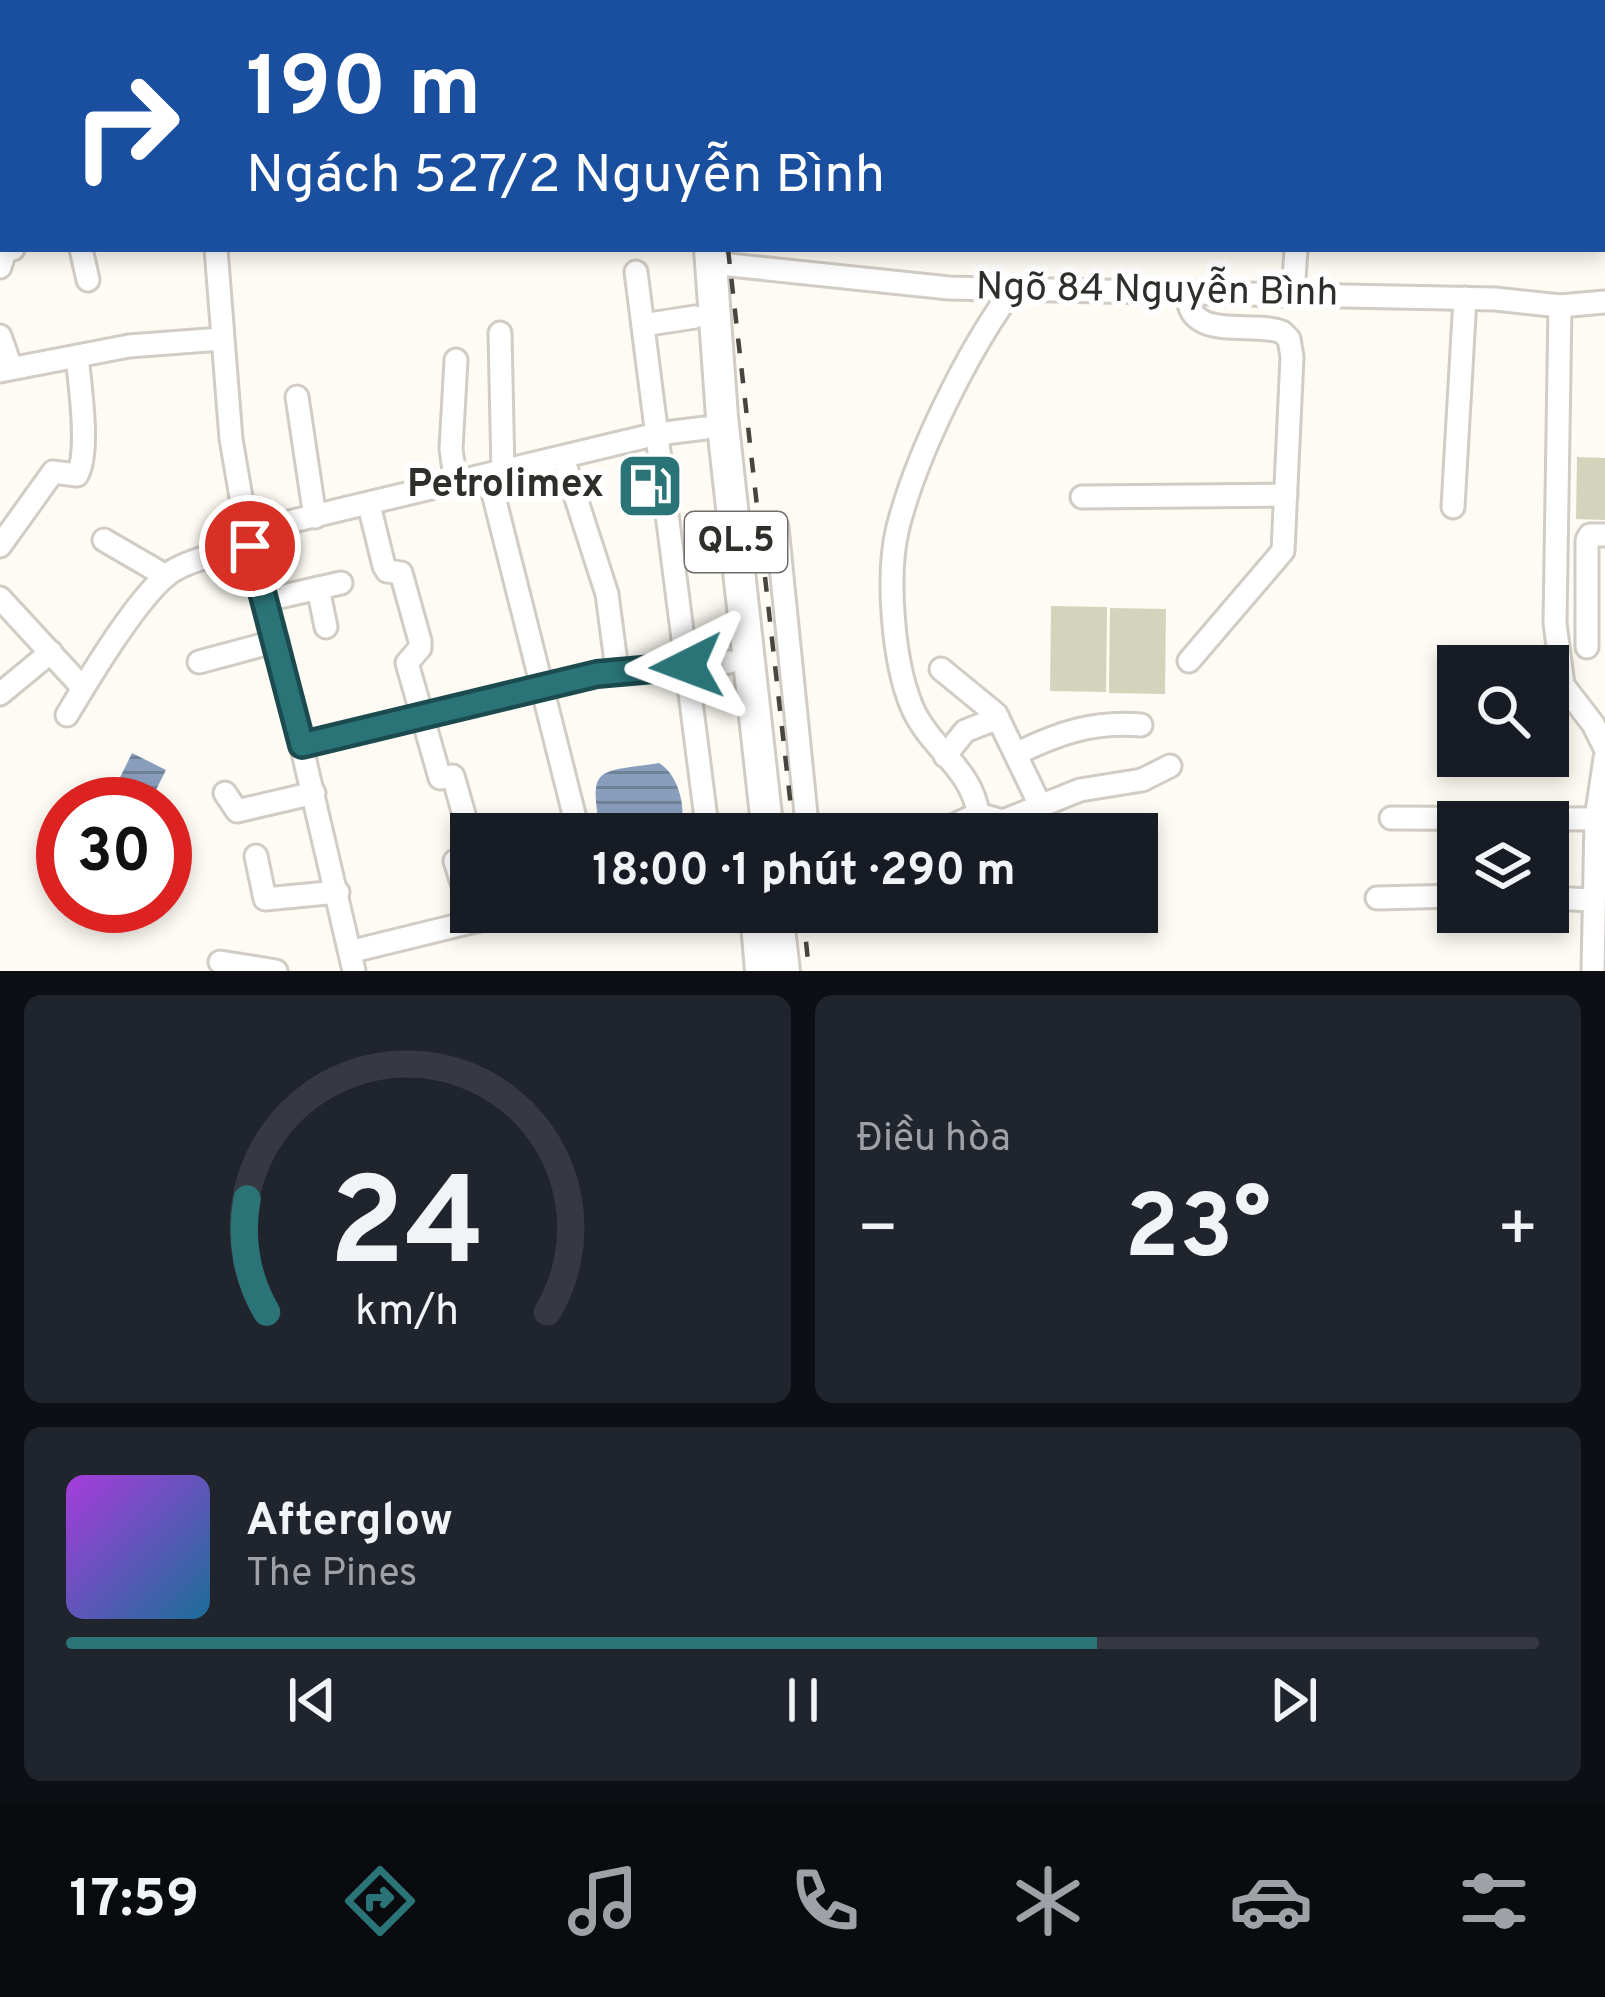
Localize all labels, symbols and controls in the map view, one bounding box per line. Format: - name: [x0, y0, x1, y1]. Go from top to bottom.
- text: 190 m: [246, 39, 481, 145]
- icon: right: [48, 48, 204, 204]
- text: Ngách 527/2 Nguyễn Bình: [246, 143, 885, 212]
- street label: Ngõ 84 Nguyễn Bình: [975, 260, 1339, 320]
- fuel station icon: Petrolimex: [615, 451, 685, 521]
- place label: Petrolimex: [407, 462, 604, 511]
- pin: [199, 495, 301, 597]
- road number: QL.5: [685, 512, 787, 572]
- icon: arrive: [217, 513, 283, 579]
- position arrow: [624, 603, 750, 729]
- map controls: [1437, 645, 1569, 933]
- button: search: [1437, 645, 1569, 777]
- speed limit sign: 30: [36, 777, 192, 933]
- button: layers: [1437, 801, 1569, 933]
- text: 18:00 · 1 phút · 290 m: [592, 844, 1016, 901]
- text: Điều hòa: [857, 1116, 1011, 1165]
- text: 24: [329, 1151, 486, 1309]
- text: 23°: [1125, 1176, 1271, 1289]
- text: −: [857, 1191, 899, 1274]
- text: +: [1496, 1191, 1539, 1274]
- text: km/h: [355, 1286, 459, 1340]
- text: Afterglow: [246, 1494, 453, 1551]
- text: The Pines: [246, 1551, 417, 1600]
- icon: previous: [279, 1667, 345, 1733]
- icon: pause: [770, 1667, 836, 1733]
- icon: next: [1261, 1667, 1327, 1733]
- icon: directions: [338, 1859, 422, 1943]
- icon: music: [561, 1859, 645, 1943]
- icon: phone: [783, 1859, 867, 1943]
- icon: climate: [1006, 1859, 1090, 1943]
- icon: car: [1229, 1859, 1313, 1943]
- icon: filters: [1452, 1859, 1536, 1943]
- text: 17:59: [69, 1867, 199, 1936]

